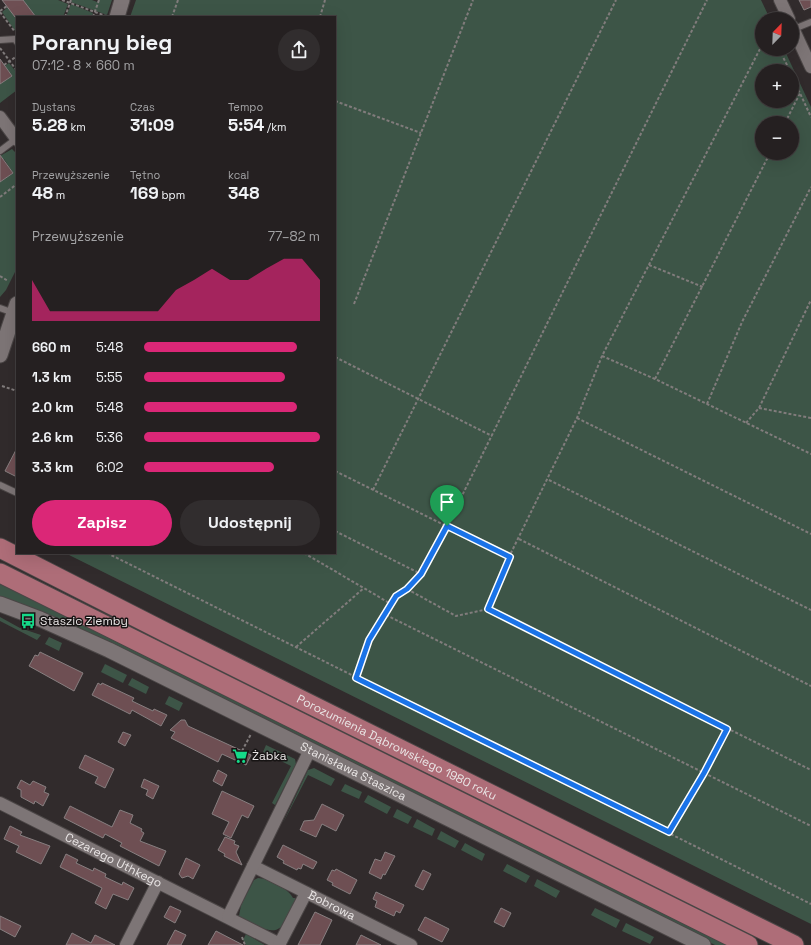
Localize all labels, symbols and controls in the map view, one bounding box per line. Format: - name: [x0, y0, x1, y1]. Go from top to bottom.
- north arrow: [755, 12, 799, 56]
- map controls: [755, 12, 799, 160]
- text: Poranny bieg: [32, 28, 172, 56]
- button: share: [278, 29, 320, 71]
- text: 07:12 · 8 × 660 m: [32, 57, 135, 74]
- button: +: [755, 64, 799, 108]
- text: Dystans: [32, 100, 76, 114]
- text: Czas: [130, 100, 155, 114]
- text: Tempo: [228, 100, 263, 114]
- text: 5.28: [32, 114, 68, 136]
- text: 31:09: [130, 114, 174, 136]
- text: 5:54: [228, 114, 264, 136]
- button: −: [755, 116, 799, 160]
- text: km: [68, 120, 86, 134]
- text: /km: [264, 120, 287, 134]
- text: Przewyższenie: [32, 168, 110, 182]
- text: Tętno: [130, 168, 160, 182]
- text: kcal: [228, 168, 249, 182]
- text: 48: [32, 182, 53, 204]
- text: 169: [130, 182, 159, 204]
- text: 348: [228, 182, 259, 204]
- text: m: [53, 188, 65, 202]
- text: bpm: [159, 188, 185, 202]
- text: Przewyższenie: [32, 228, 124, 245]
- text: 77–82 m: [268, 228, 320, 245]
- text: 660 m: [32, 339, 71, 356]
- text: 5:48: [96, 339, 123, 356]
- text: 1.3 km: [32, 369, 71, 386]
- text: 5:55: [96, 369, 123, 386]
- text: 2.0 km: [32, 399, 74, 416]
- text: 5:48: [96, 399, 123, 416]
- text: 2.6 km: [32, 429, 73, 446]
- text: 5:36: [96, 429, 123, 446]
- text: 3.3 km: [32, 459, 73, 476]
- text: 6:02: [96, 459, 123, 476]
- pin: [430, 485, 464, 526]
- icon: arrive: [436, 491, 458, 513]
- button: Zapisz: [32, 500, 172, 546]
- button: Udostępnij: [180, 500, 320, 546]
- bus stop icon: Staszic Ziemby: [19, 612, 37, 630]
- place label: Staszic Ziemby: [40, 613, 128, 629]
- street label: Porozumienia Dąbrowskiego 1980 roku: [294, 691, 499, 804]
- street label: Stanisława Staszica: [297, 738, 409, 804]
- supermarket icon: Żabka: [231, 747, 249, 765]
- place label: Żabka: [252, 748, 287, 764]
- street label: Cezarego Uthkego: [62, 829, 165, 891]
- street label: Bobrowa: [305, 887, 358, 924]

